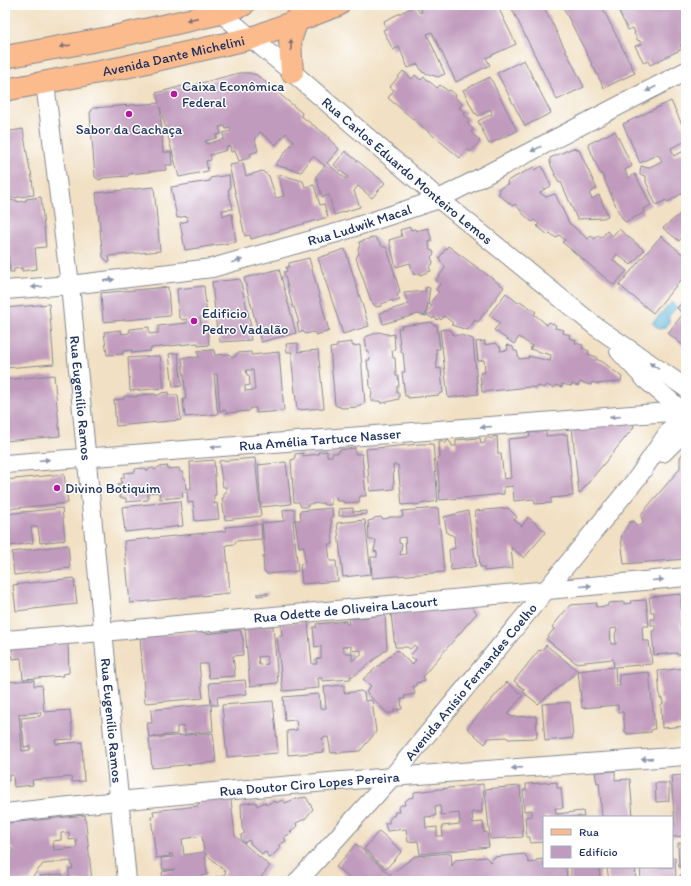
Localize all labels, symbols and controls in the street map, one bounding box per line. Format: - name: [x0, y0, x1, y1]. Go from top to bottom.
- one-way arrow: [186, 17, 198, 23]
- street label: Avenida Dante Michelini: [101, 32, 246, 80]
- one-way arrow: [288, 38, 294, 51]
- one-way arrow: [59, 43, 71, 49]
- place label: Caixa Econômica Federal: [182, 78, 285, 111]
- one-way arrow: [646, 86, 657, 92]
- marker: Caixa Econômica Federal: [169, 89, 179, 99]
- street label: Rua Carlos Eduardo Monteiro Lemos: [318, 94, 496, 248]
- marker: Sabor da Cachaça: [124, 109, 134, 119]
- place label: Sabor da Cachaça: [76, 121, 183, 138]
- one-way arrow: [530, 145, 542, 152]
- street label: Rua Ludwik Macal: [306, 201, 414, 250]
- one-way arrow: [231, 258, 243, 264]
- one-way arrow: [103, 277, 115, 283]
- one-way arrow: [31, 284, 43, 291]
- place label: Edificio Pedro Vadalão: [202, 305, 288, 338]
- marker: Edificio Pedro Vadalão: [189, 316, 199, 326]
- street label: Rua Eugenílio Ramos: [66, 335, 95, 461]
- one-way arrow: [649, 362, 659, 370]
- one-way arrow: [609, 413, 621, 420]
- one-way arrow: [480, 423, 492, 430]
- street label: Rua Amélia Tartuce Nasser: [239, 425, 402, 455]
- one-way arrow: [210, 443, 222, 450]
- one-way arrow: [38, 457, 50, 463]
- place label: Divino Botiquim: [65, 480, 161, 497]
- marker: Divino Botiquim: [52, 483, 62, 493]
- one-way arrow: [652, 576, 664, 583]
- one-way arrow: [580, 582, 592, 589]
- street label: Rua Odette de Oliveira Lacourt: [253, 592, 438, 627]
- street label: Avenida Anísio Fernandes Coelho: [401, 600, 541, 764]
- street label: Rua Eugenílio Ramos: [97, 657, 126, 784]
- one-way arrow: [641, 755, 653, 762]
- one-way arrow: [511, 764, 523, 771]
- street label: Rua Doutor Ciro Lopes Pereira: [219, 768, 401, 800]
- legend: [543, 816, 673, 868]
- text: Rua: [579, 825, 599, 839]
- text: Edifício: [579, 845, 618, 859]

